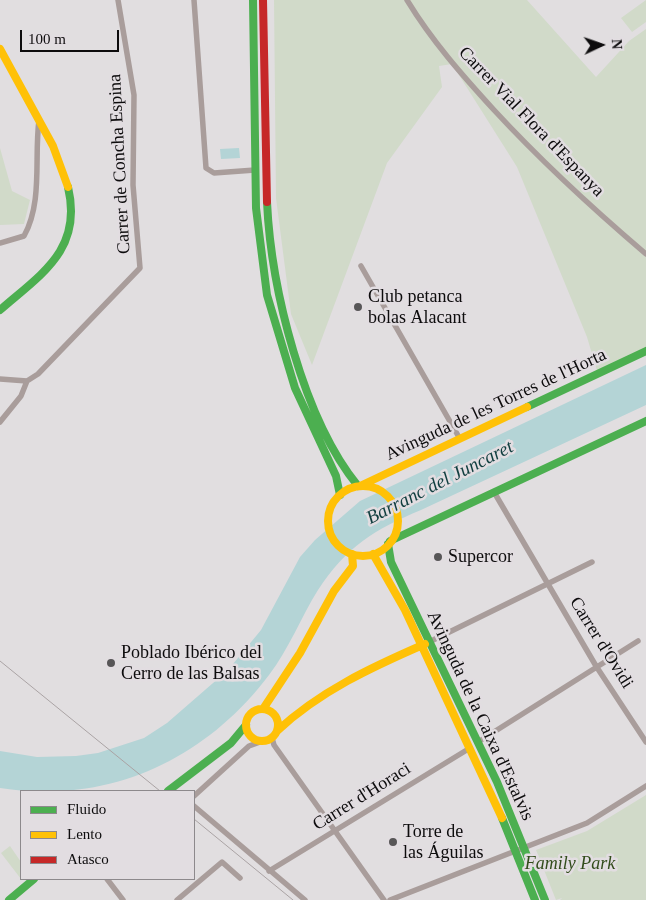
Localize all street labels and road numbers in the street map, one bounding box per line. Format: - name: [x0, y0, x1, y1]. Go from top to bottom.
- street label: Carrer Vial Flora d'Espanya: [454, 42, 608, 202]
- street label: Carrer de Concha Espina: [104, 73, 136, 255]
- street label: Avinguda de les Torres de l'Horta: [382, 344, 610, 466]
- street label: Carrer d'Ovidi: [564, 593, 638, 693]
- street label: Avinguda de la Caixa d'Estalvis: [422, 608, 538, 824]
- street label: Carrer d'Horaci: [309, 758, 415, 836]

